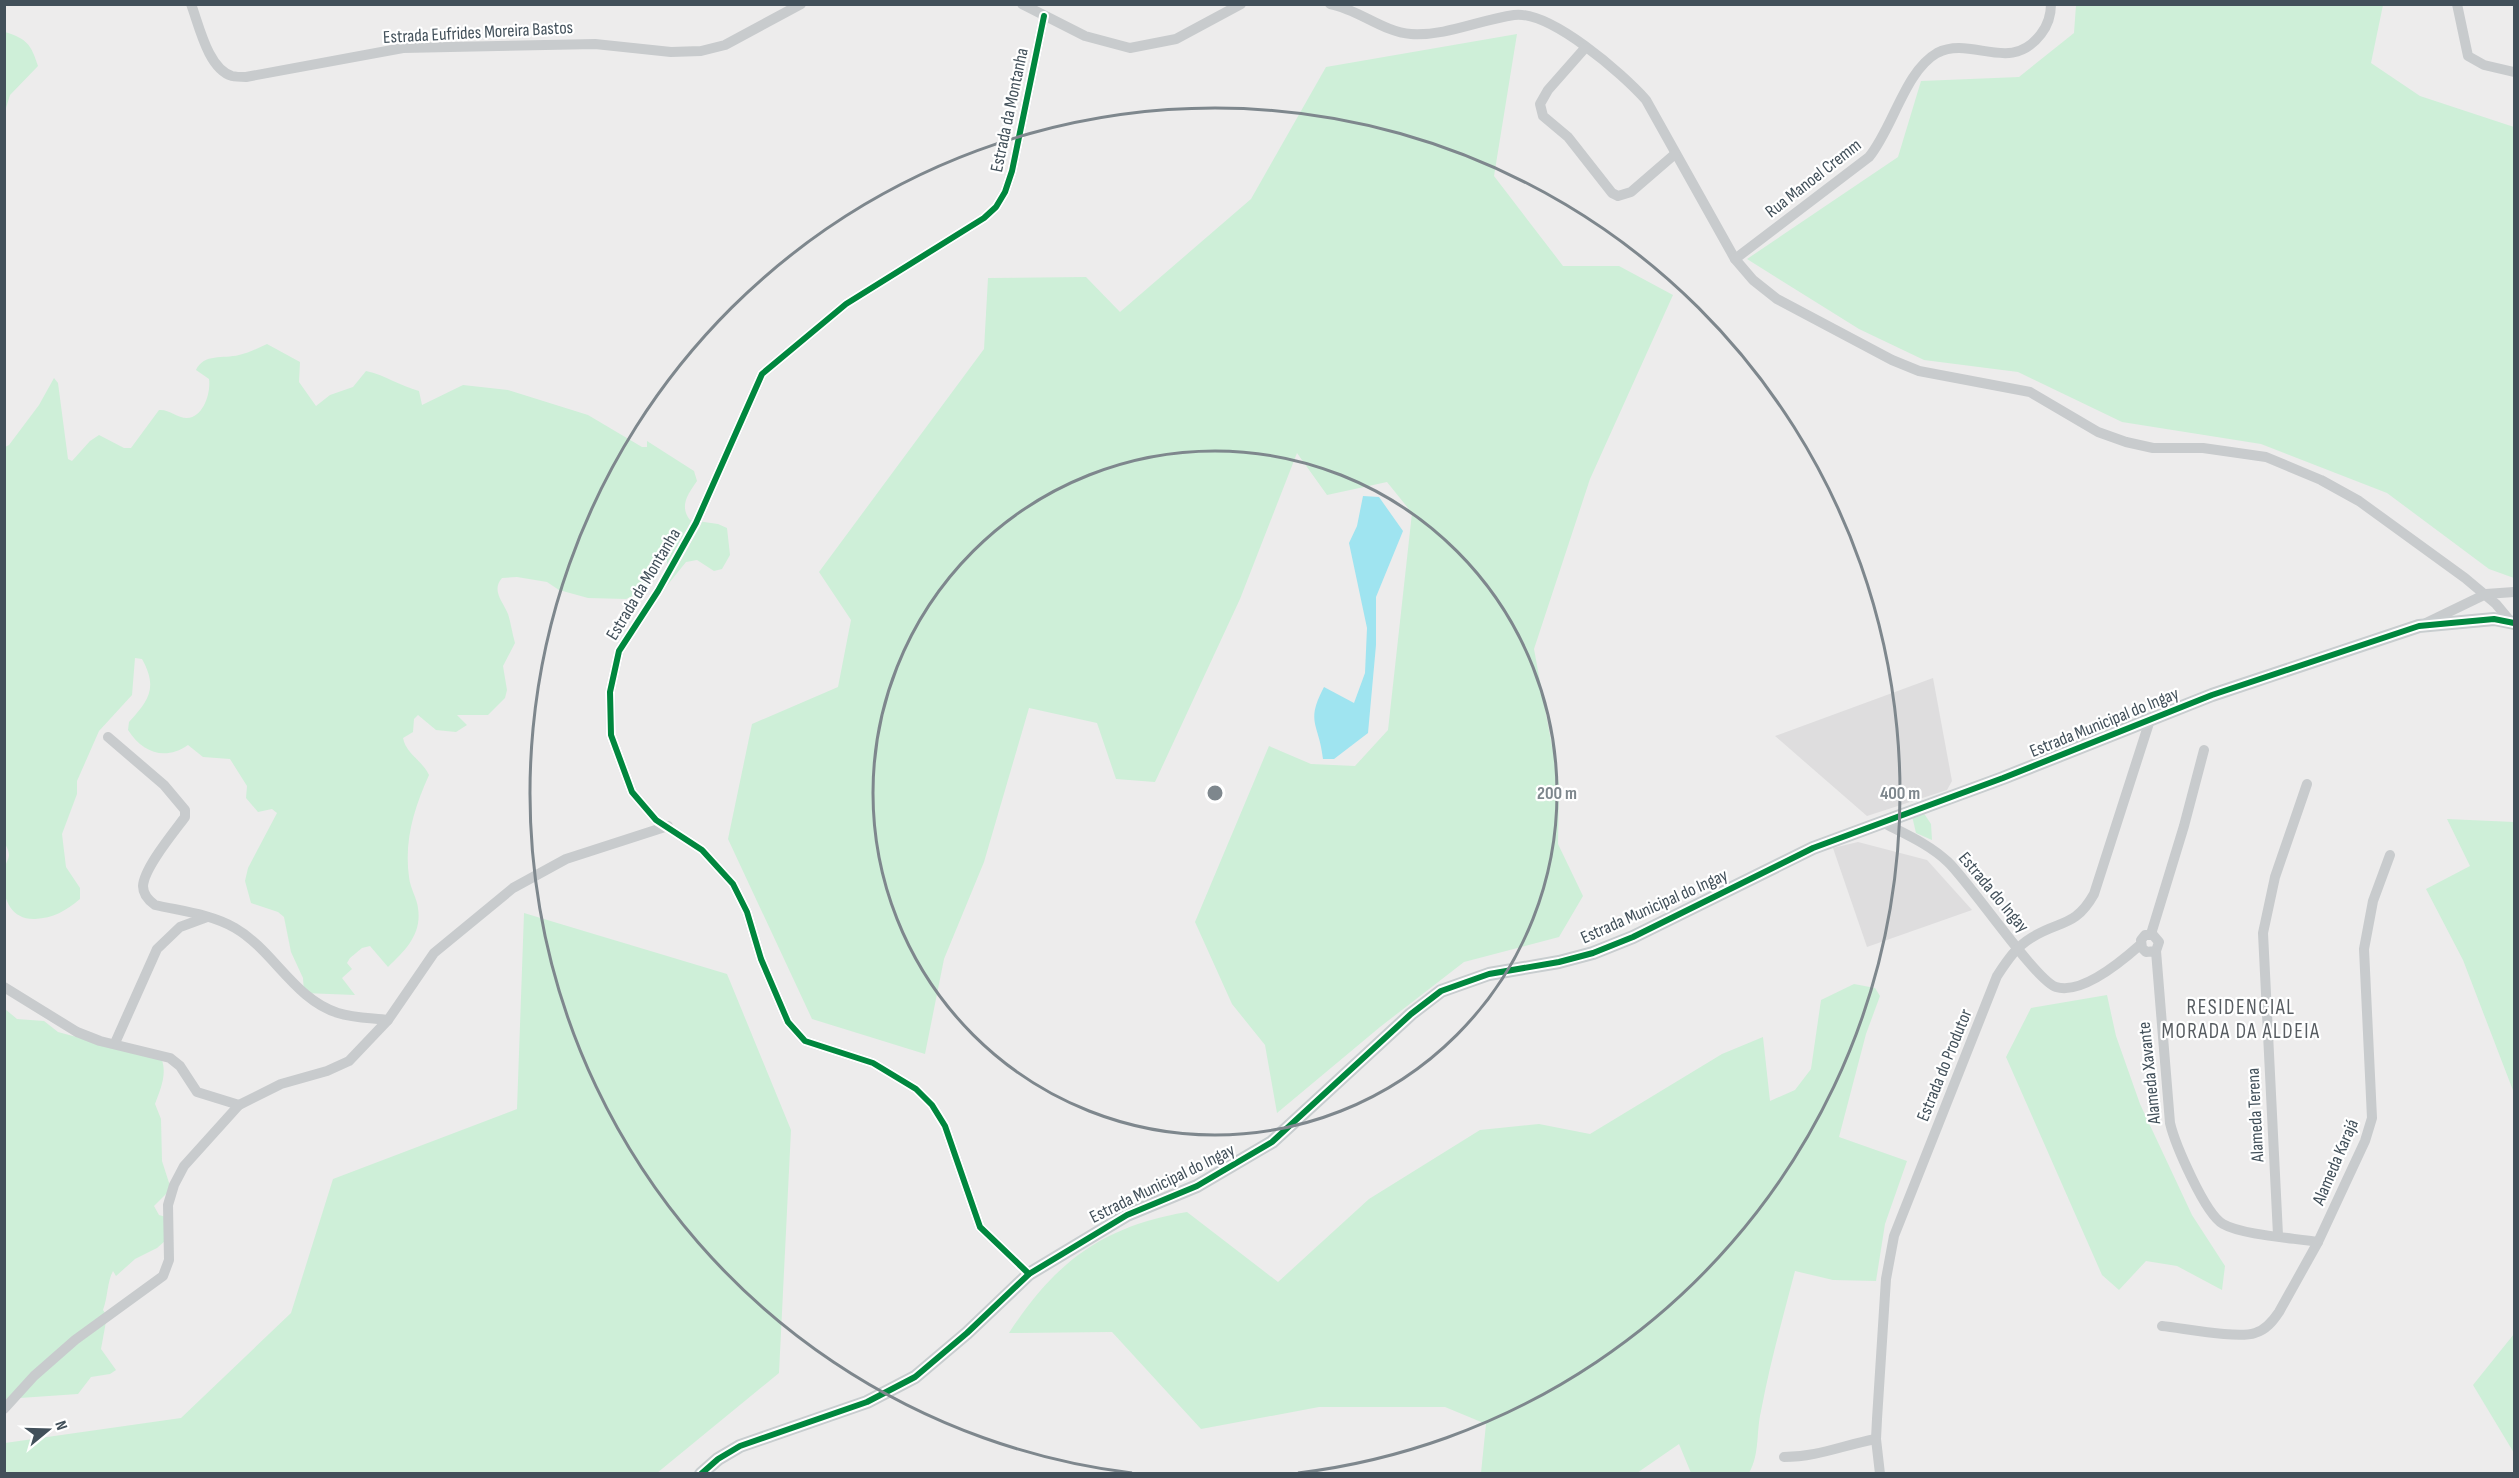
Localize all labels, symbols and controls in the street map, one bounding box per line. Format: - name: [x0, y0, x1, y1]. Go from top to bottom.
- street label: Estrada Eufrides Moreira Bastos: [382, 17, 574, 48]
- street label: Estrada da Montanha: [986, 46, 1033, 174]
- street label: Rua Manoel Cremm: [1761, 134, 1865, 222]
- street label: Estrada da Montanha: [602, 525, 685, 644]
- street label: Estrada Municipal do Ingay: [2027, 683, 2182, 762]
- centre of rings: [1205, 783, 1225, 803]
- text: 200 m: [1537, 783, 1577, 804]
- text: 400 m: [1880, 783, 1920, 804]
- street label: Estrada do Ingay: [1954, 848, 2033, 937]
- street label: Estrada Municipal do Ingay: [1577, 865, 1731, 948]
- district label: RESIDENCIAL MORADA DA ALDEIA: [2161, 995, 2321, 1044]
- street label: Estrada do Produtor: [1912, 1006, 1977, 1124]
- street label: Alameda Xavante: [2134, 1021, 2165, 1126]
- street label: Alameda Terena: [2243, 1067, 2269, 1164]
- street label: Alameda Karajá: [2308, 1116, 2363, 1209]
- street label: Estrada Municipal do Ingay: [1086, 1139, 1238, 1228]
- north arrow: [18, 1400, 78, 1460]
- text: N: [50, 1418, 71, 1433]

